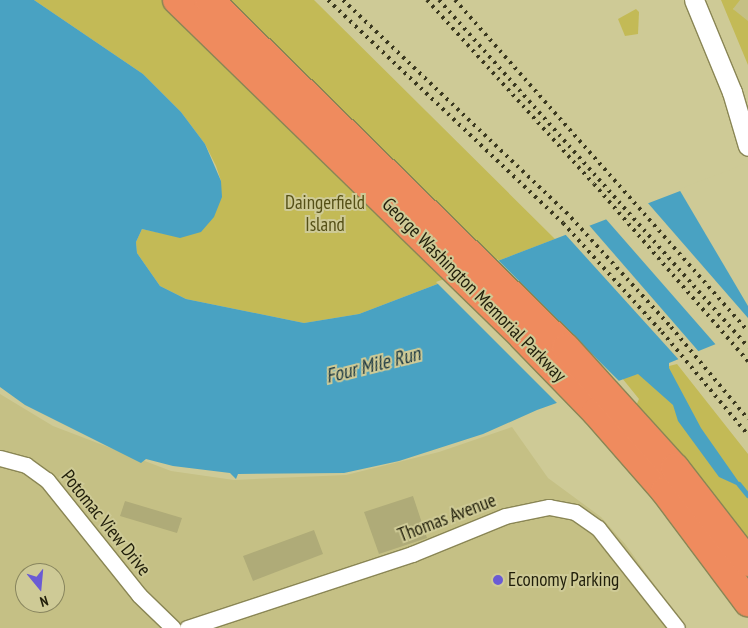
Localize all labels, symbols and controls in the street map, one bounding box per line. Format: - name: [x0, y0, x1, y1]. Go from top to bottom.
- park label: Daingerfield Island: [285, 192, 365, 236]
- street label: George Washington Memorial Parkway: [377, 193, 571, 387]
- water label: Four Mile Run: [323, 342, 423, 388]
- street label: Potomac View Drive: [56, 465, 156, 581]
- street label: Thomas Avenue: [395, 489, 499, 547]
- north arrow: [15, 563, 65, 613]
- place label: Economy Parking: [508, 569, 620, 591]
- marker: Economy Parking: [492, 574, 504, 586]
- text: N: [38, 592, 50, 611]

